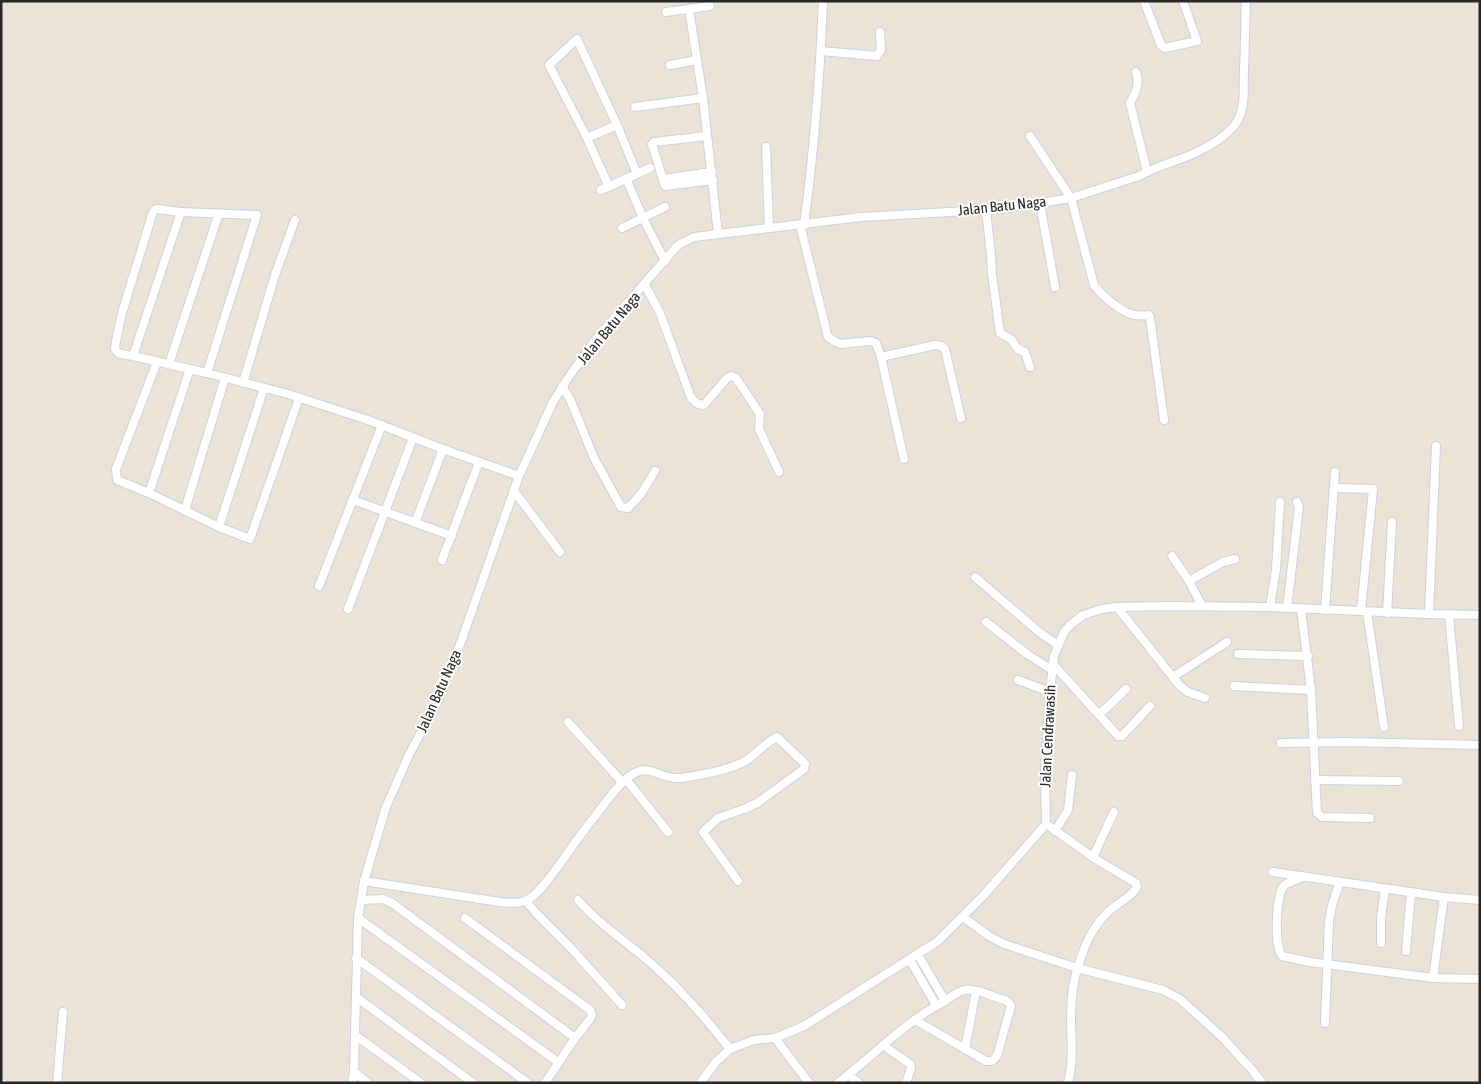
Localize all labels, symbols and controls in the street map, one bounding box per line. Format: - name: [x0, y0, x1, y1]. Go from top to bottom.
- street label: Jalan Batu Naga: [957, 192, 1047, 219]
- street label: Jalan Batu Naga: [574, 288, 644, 367]
- street label: Jalan Batu Naga: [413, 647, 464, 735]
- street label: Jalan Cendrawasih: [1036, 684, 1059, 788]

